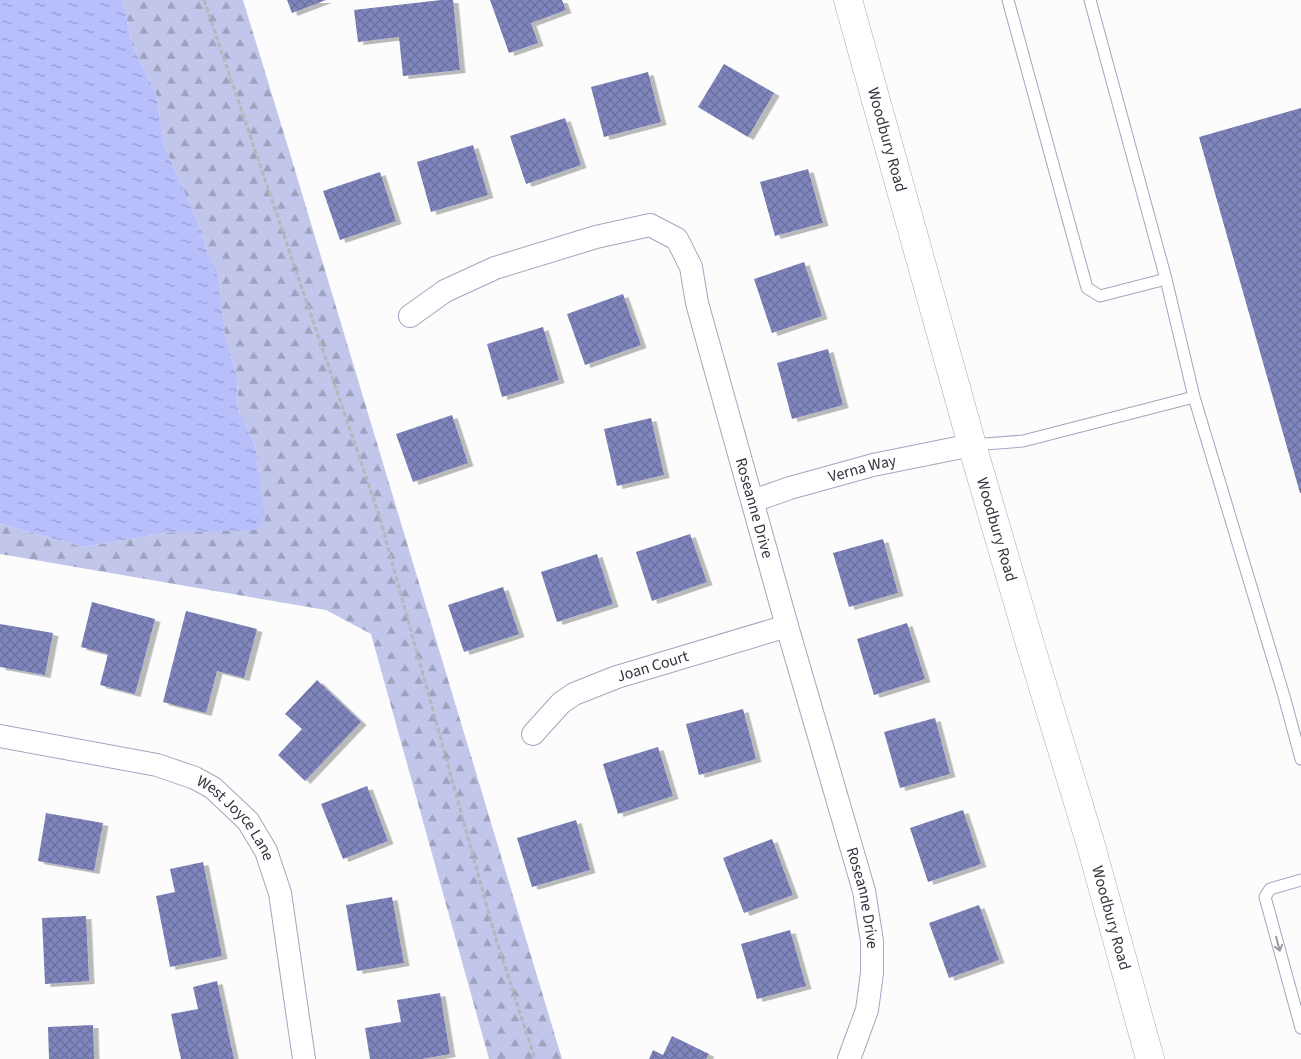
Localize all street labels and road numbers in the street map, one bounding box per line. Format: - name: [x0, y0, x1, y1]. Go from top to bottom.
- street label: Woodbury Road: [862, 85, 912, 194]
- street label: Verna Way: [826, 449, 899, 488]
- street label: Roseanne Drive: [730, 455, 779, 561]
- street label: Woodbury Road: [971, 475, 1022, 584]
- street label: Joan Court: [614, 645, 692, 687]
- street label: West Joyce Lane: [192, 770, 279, 864]
- street label: Roseanne Drive: [841, 844, 883, 949]
- street label: Woodbury Road: [1086, 863, 1136, 973]

